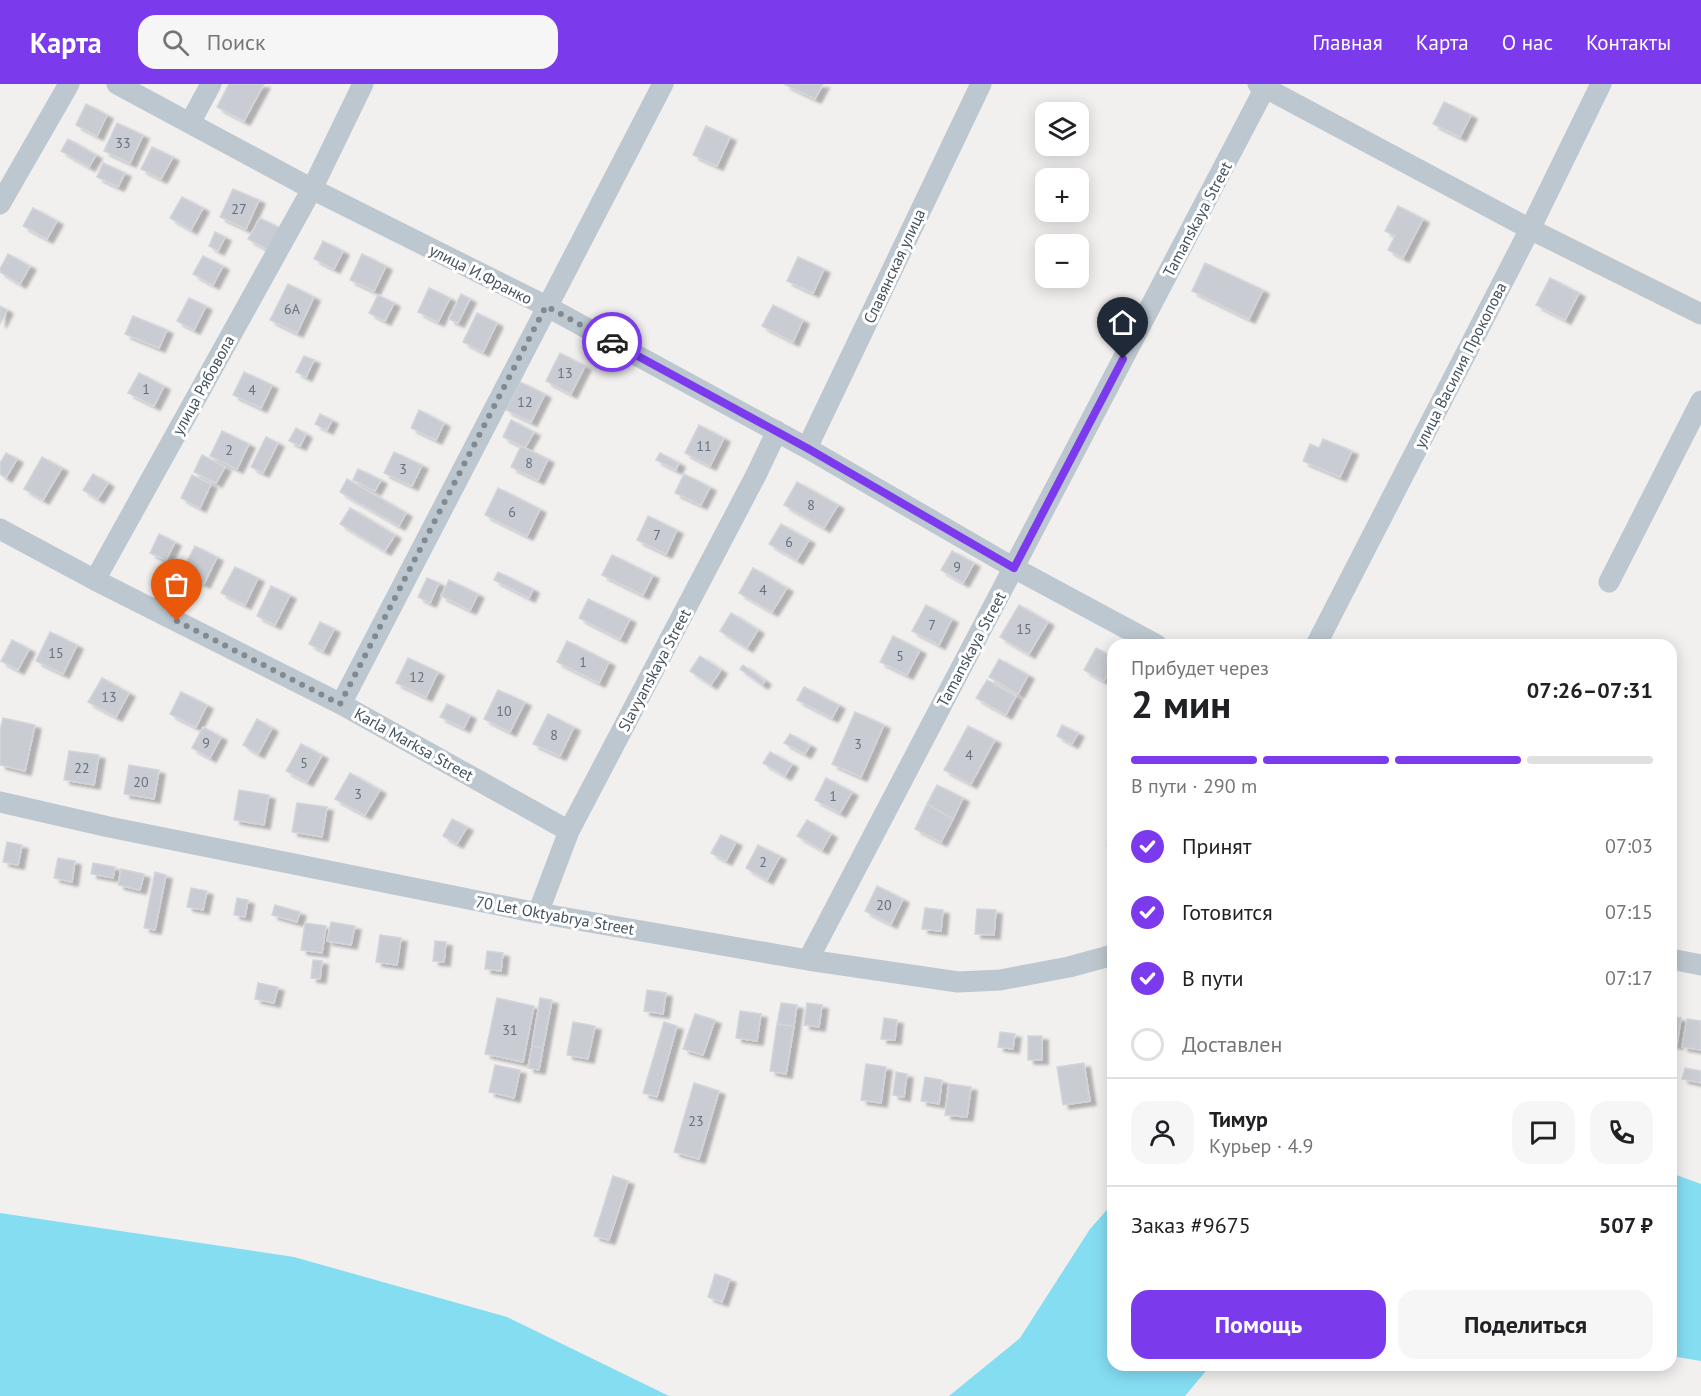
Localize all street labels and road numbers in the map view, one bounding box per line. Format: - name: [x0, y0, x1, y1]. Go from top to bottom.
- street label: Tamanskaya Street: [1158, 157, 1236, 280]
- street label: Славянская улица: [859, 205, 929, 327]
- street label: улица И.Франко: [426, 239, 536, 309]
- street label: улица Василия Прокопова: [1409, 279, 1511, 451]
- street label: улица Рябовола: [167, 332, 239, 438]
- street label: Tamanskaya Street: [932, 587, 1010, 710]
- street label: Slavyanskaya Street: [613, 605, 695, 735]
- street label: Karla Marksa Street: [351, 703, 478, 785]
- street label: 70 Let Oktyabrya Street: [474, 891, 637, 939]

